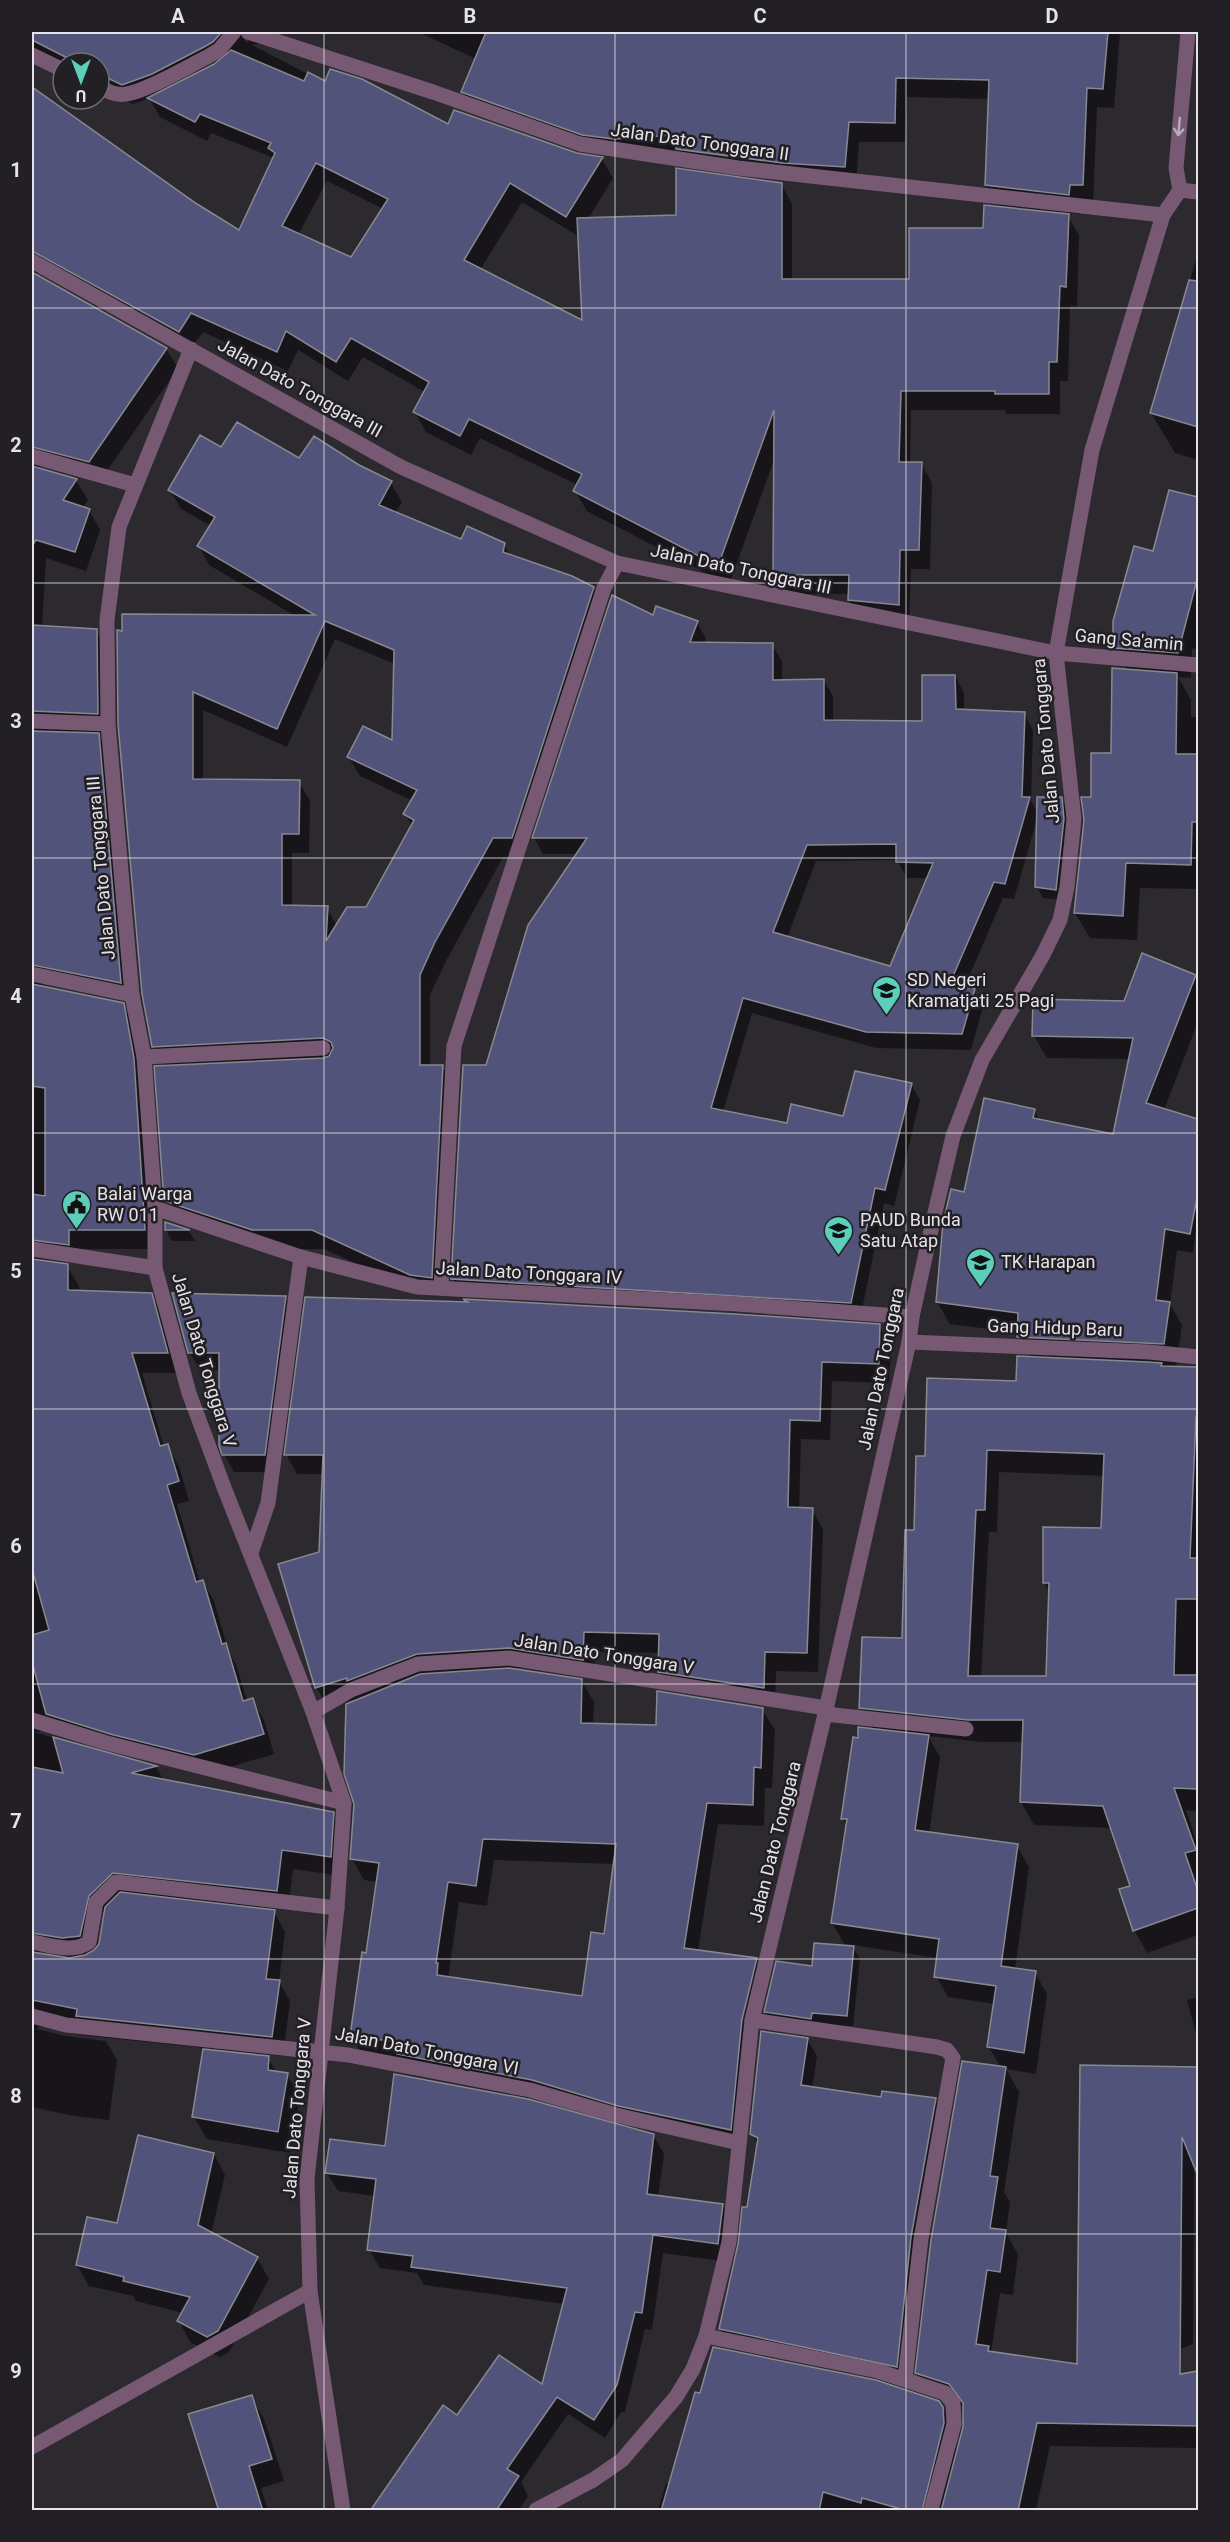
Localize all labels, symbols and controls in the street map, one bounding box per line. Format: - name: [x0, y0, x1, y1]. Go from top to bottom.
- text: A: [171, 4, 185, 28]
- text: B: [464, 4, 476, 28]
- text: C: [753, 4, 767, 28]
- text: D: [1046, 4, 1059, 28]
- north arrow: [51, 51, 111, 111]
- text: U: [76, 86, 86, 105]
- one-way arrow: [1173, 117, 1184, 136]
- street label: Jalan Dato Tonggara II: [610, 119, 791, 164]
- text: 1: [10, 158, 22, 182]
- street label: Jalan Dato Tonggara III: [214, 334, 386, 442]
- text: 2: [10, 433, 22, 457]
- street label: Jalan Dato Tonggara III: [649, 539, 834, 598]
- street label: Gang Sa'amin: [1074, 624, 1184, 655]
- street label: Jalan Dato Tonggara: [1028, 658, 1063, 824]
- text: 3: [10, 709, 22, 733]
- street label: Jalan Dato Tonggara III: [82, 775, 119, 961]
- place label: SD Negeri Kramatjati 25 Pagi: [907, 969, 1054, 1011]
- school or university icon: SD Negeri Kramatjati 25 Pagi: [870, 974, 902, 1016]
- text: 4: [10, 984, 22, 1008]
- place label: Balai Warga RW 011: [97, 1183, 192, 1225]
- public building icon: Balai Warga RW 011: [60, 1188, 92, 1230]
- place label: PAUD Bunda Satu Atap: [860, 1209, 961, 1251]
- school or university icon: PAUD Bunda Satu Atap: [823, 1214, 855, 1256]
- school or university icon: TK Harapan: [964, 1246, 996, 1288]
- place label: TK Harapan: [1001, 1251, 1096, 1272]
- street label: Jalan Dato Tonggara IV: [435, 1257, 623, 1288]
- text: 5: [10, 1259, 22, 1283]
- street label: Jalan Dato Tonggara V: [168, 1270, 241, 1450]
- street label: Jalan Dato Tonggara: [853, 1286, 908, 1452]
- street label: Gang Hidup Baru: [987, 1315, 1123, 1340]
- text: 6: [10, 1534, 22, 1558]
- street label: Jalan Dato Tonggara V: [513, 1629, 696, 1678]
- street label: Jalan Dato Tonggara: [744, 1759, 805, 1925]
- text: 7: [10, 1809, 22, 1833]
- street label: Jalan Dato Tonggara V: [278, 2016, 315, 2199]
- street label: Jalan Dato Tonggara VI: [334, 2022, 521, 2079]
- text: 8: [10, 2084, 22, 2108]
- text: 9: [10, 2359, 22, 2383]

